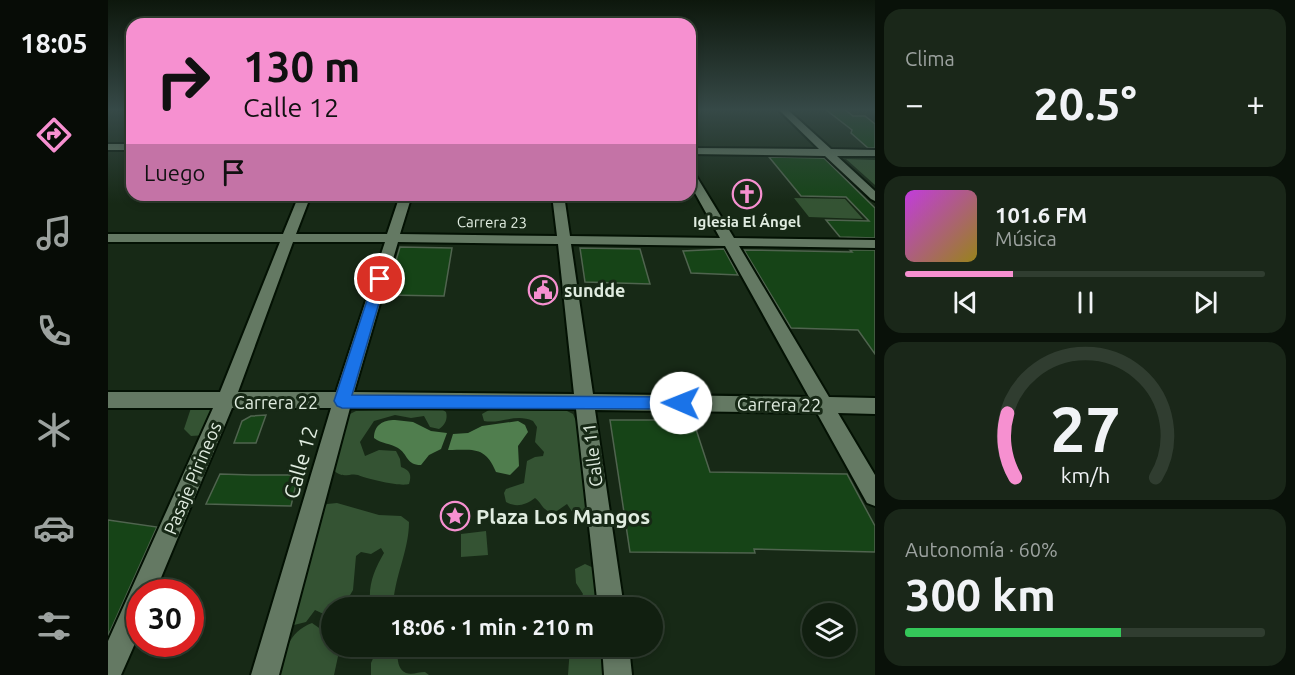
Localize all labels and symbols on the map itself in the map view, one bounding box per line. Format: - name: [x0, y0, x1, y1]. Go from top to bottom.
- church icon: Iglesia El Ángel: [731, 178, 763, 210]
- street label: Carrera 23: [457, 213, 527, 231]
- place label: Iglesia El Ángel: [693, 213, 801, 230]
- pin: [354, 253, 405, 304]
- public building icon: sundde: [527, 274, 559, 306]
- place label: sundde: [564, 280, 626, 300]
- position arrow: [649, 371, 713, 435]
- street label: Carrera 22: [234, 392, 318, 412]
- street label: Carrera 22: [737, 393, 821, 415]
- street label: Pasaje Pirineos: [159, 419, 225, 537]
- street label: Calle 11: [578, 422, 606, 488]
- street label: Calle 12: [278, 423, 322, 501]
- place icon: Plaza Los Mangos: [439, 500, 471, 532]
- place label: Plaza Los Mangos: [476, 504, 650, 528]
- speed limit sign: 30: [126, 579, 204, 657]

